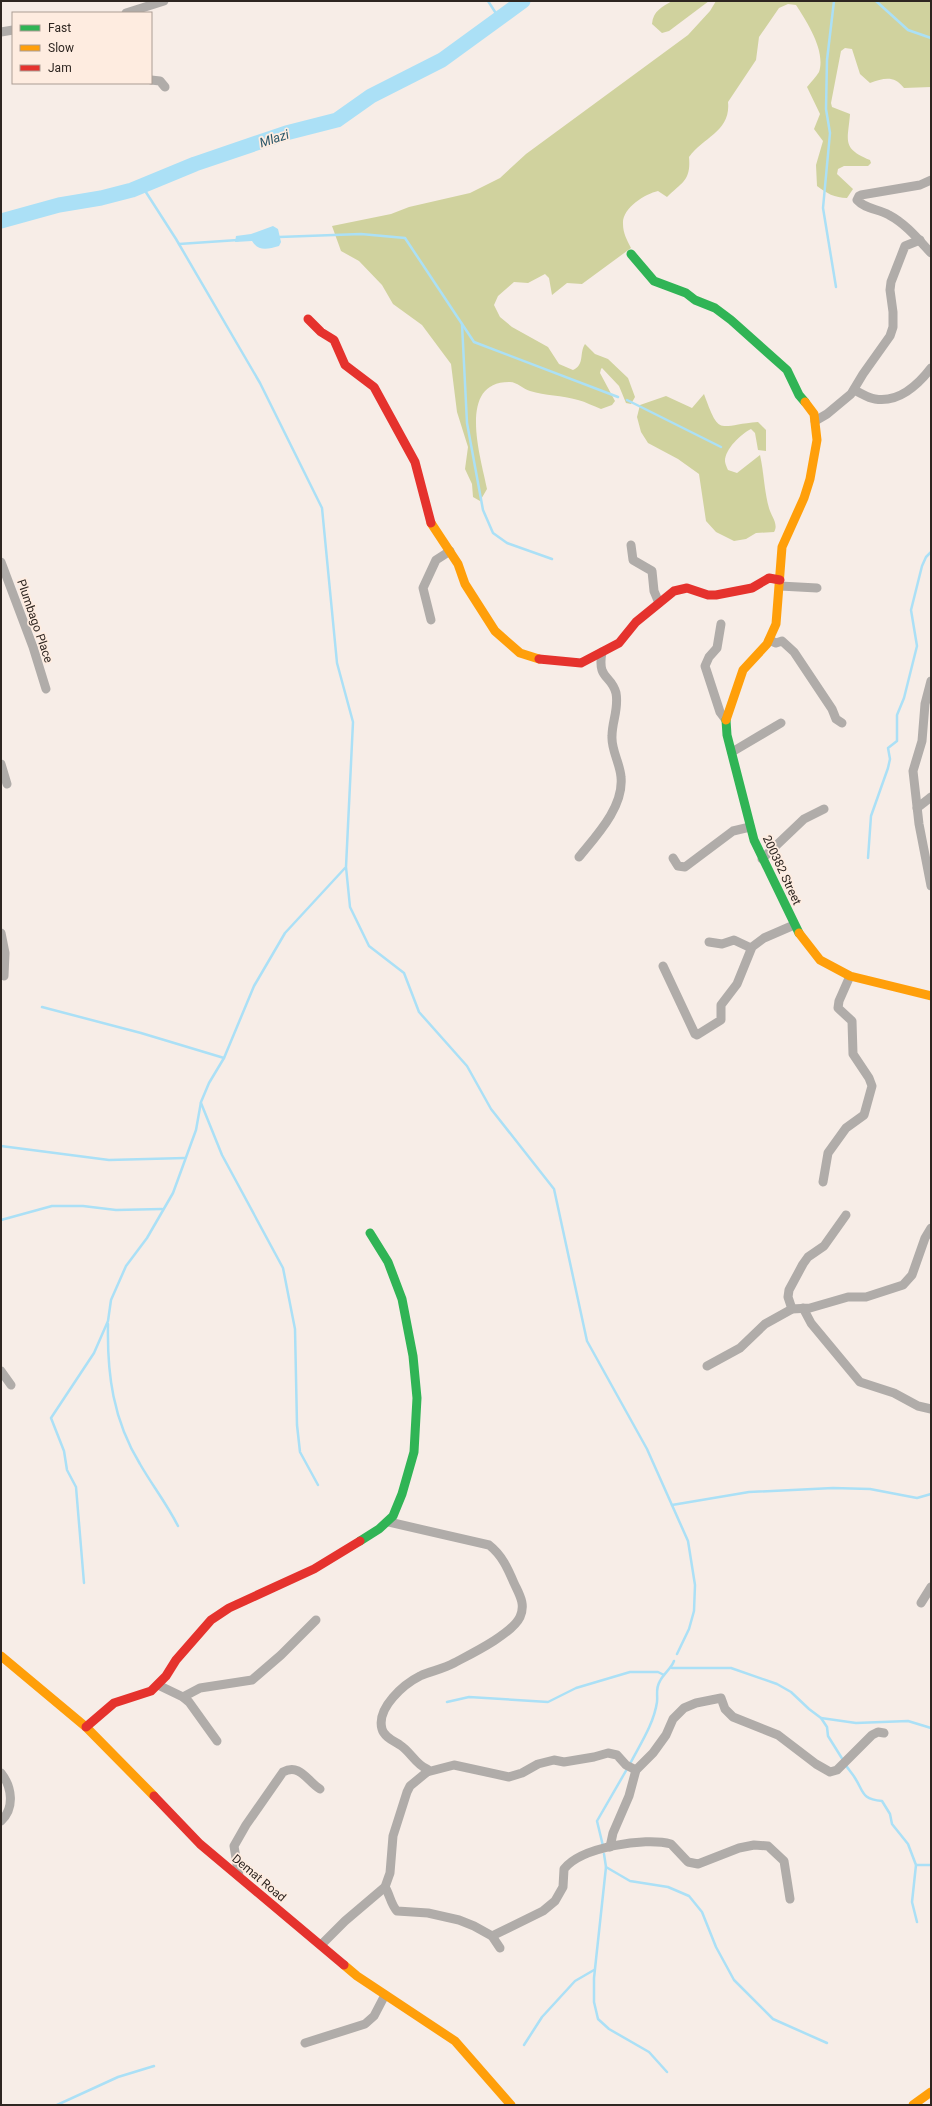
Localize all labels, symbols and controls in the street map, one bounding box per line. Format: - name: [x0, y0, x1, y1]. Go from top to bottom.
- legend: [12, 12, 152, 84]
- text: Fast: [48, 21, 71, 35]
- text: Slow: [48, 41, 74, 55]
- text: Jam: [48, 61, 72, 75]
- water label: Mlazi: [257, 126, 292, 150]
- street label: Plumbago Place: [14, 578, 56, 664]
- street label: 200382 Street: [760, 833, 804, 907]
- street label: Demat Road: [229, 1852, 289, 1904]

